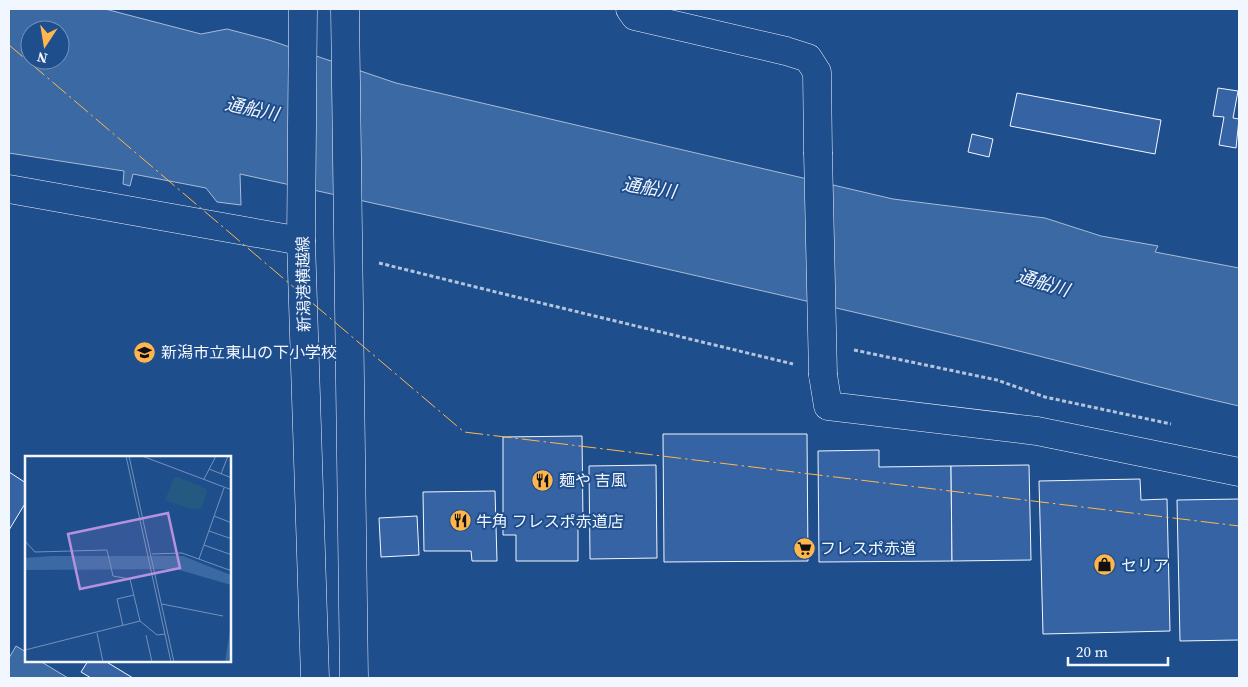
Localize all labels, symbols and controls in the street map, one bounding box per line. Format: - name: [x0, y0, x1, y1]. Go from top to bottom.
- north arrow: [20, 20, 70, 70]
- text: N: [35, 47, 49, 69]
- water label: 通船川: [223, 91, 283, 127]
- water label: 通船川: [620, 171, 680, 204]
- street label: 新潟港横越線: [291, 236, 315, 332]
- water label: 通船川: [1014, 263, 1075, 303]
- school or university icon: 新潟市立東山の下小学校: [133, 340, 157, 364]
- place label: 新潟市立東山の下小学校: [161, 341, 337, 363]
- inset map: [25, 456, 231, 662]
- restaurant icon: 麺や 吉風: [531, 468, 555, 492]
- place label: 麺や 吉風: [559, 469, 627, 491]
- restaurant icon: 牛角 フレスポ赤道店: [448, 509, 472, 533]
- place label: 牛角 フレスポ赤道店: [476, 510, 624, 532]
- supermarket icon: フレスポ赤道: [792, 536, 816, 560]
- place label: フレスポ赤道: [820, 537, 916, 559]
- shop icon: セリア: [1093, 553, 1117, 577]
- place label: セリア: [1121, 554, 1169, 576]
- scale bar: [1068, 634, 1168, 666]
- text: 20 m: [1076, 641, 1108, 662]

